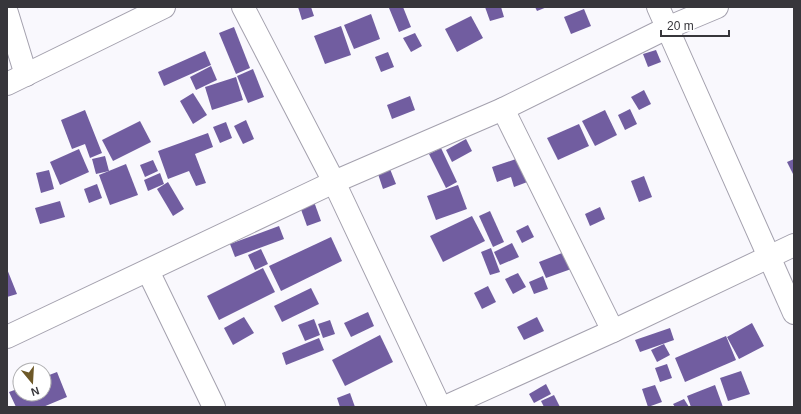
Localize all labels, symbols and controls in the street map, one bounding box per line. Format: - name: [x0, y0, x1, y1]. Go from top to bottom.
- scale bar: [661, 12, 729, 38]
- text: 20 m: [667, 19, 694, 33]
- north arrow: [12, 362, 52, 402]
- text: N: [29, 385, 41, 398]

